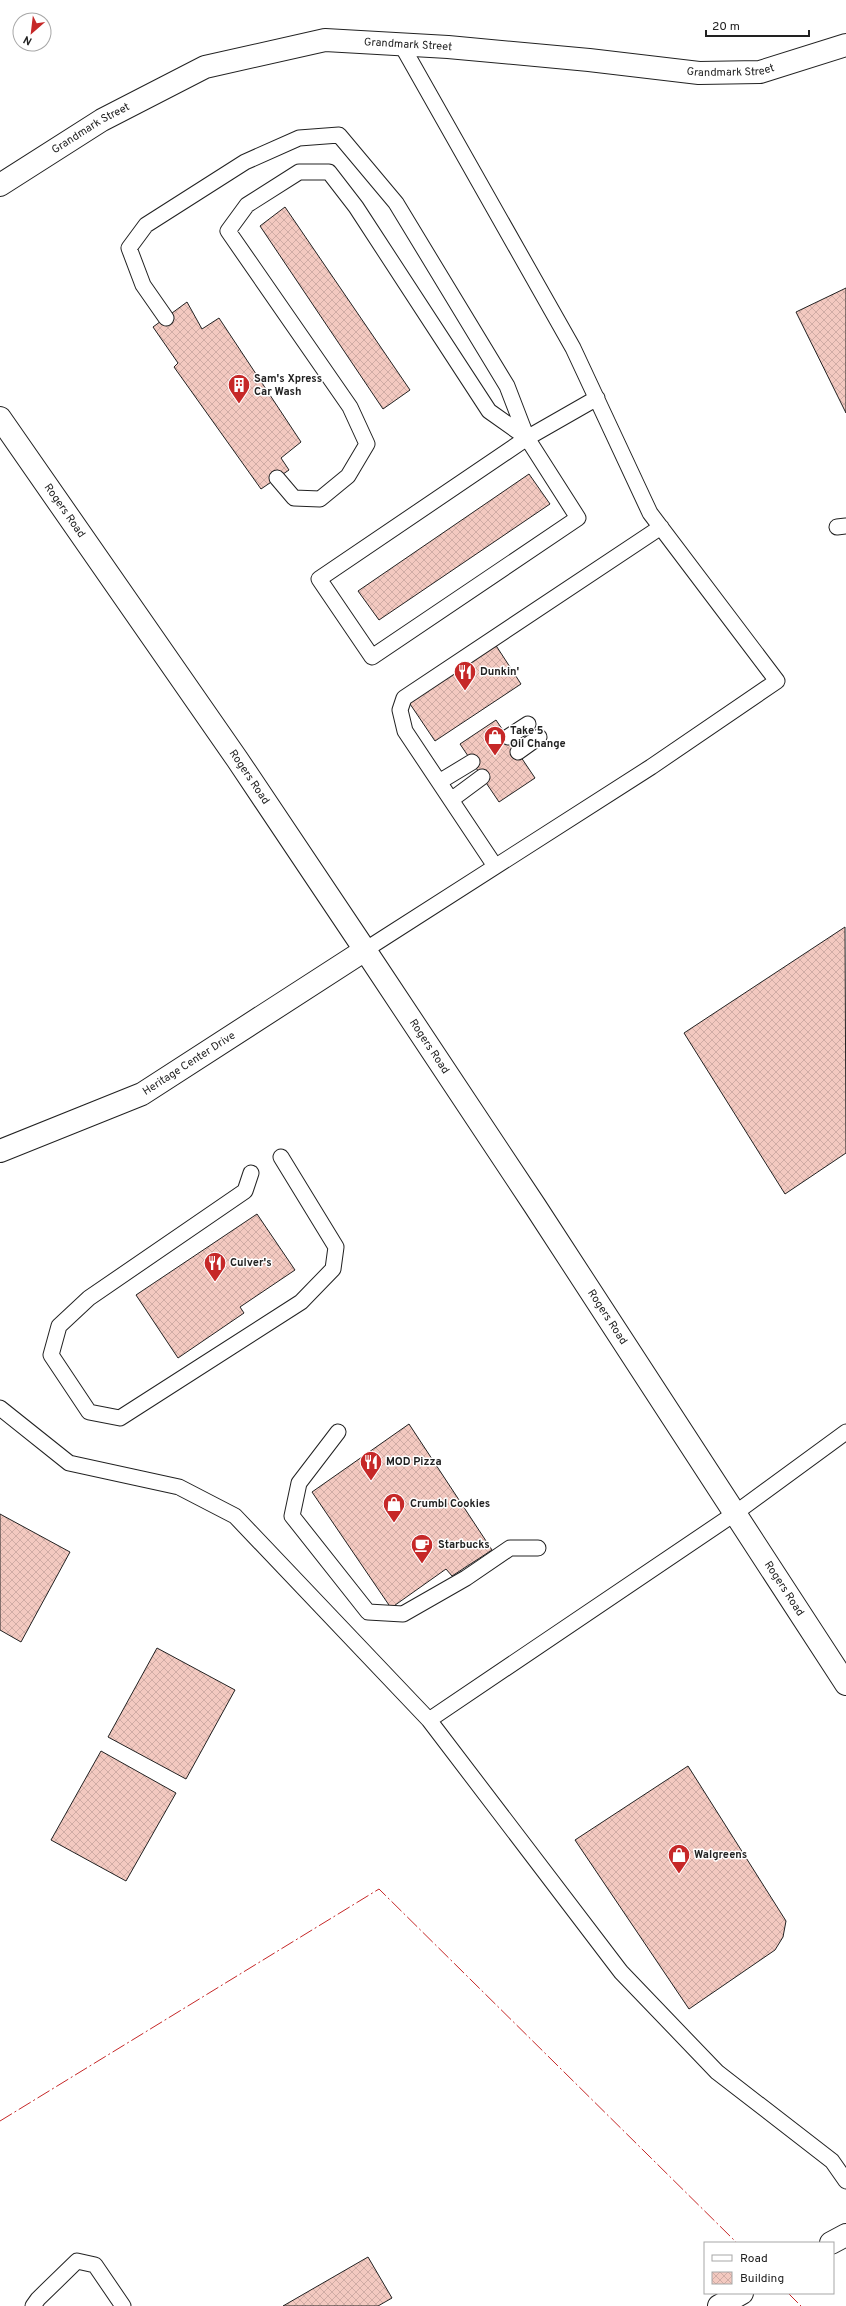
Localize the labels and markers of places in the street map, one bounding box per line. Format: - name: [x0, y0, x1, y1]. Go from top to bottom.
- building icon: Sam's Xpress Car Wash: [226, 372, 252, 405]
- place label: Sam's Xpress Car Wash: [254, 372, 322, 399]
- restaurant icon: Dunkin': [452, 659, 478, 692]
- place label: Dunkin': [480, 665, 520, 679]
- shop icon: Take 5 Oil Change: [482, 724, 508, 757]
- place label: Take 5 Oil Change: [510, 724, 566, 751]
- restaurant icon: Culver's: [202, 1250, 228, 1283]
- place label: Culver's: [230, 1256, 272, 1270]
- restaurant icon: MOD Pizza: [358, 1449, 384, 1482]
- place label: MOD Pizza: [386, 1455, 442, 1469]
- shop icon: Crumbl Cookies: [381, 1491, 407, 1524]
- place label: Crumbl Cookies: [410, 1497, 490, 1511]
- cafe icon: Starbucks: [409, 1532, 435, 1565]
- place label: Starbucks: [438, 1538, 490, 1552]
- shop icon: Walgreens: [666, 1842, 692, 1875]
- place label: Walgreens: [694, 1848, 747, 1862]

